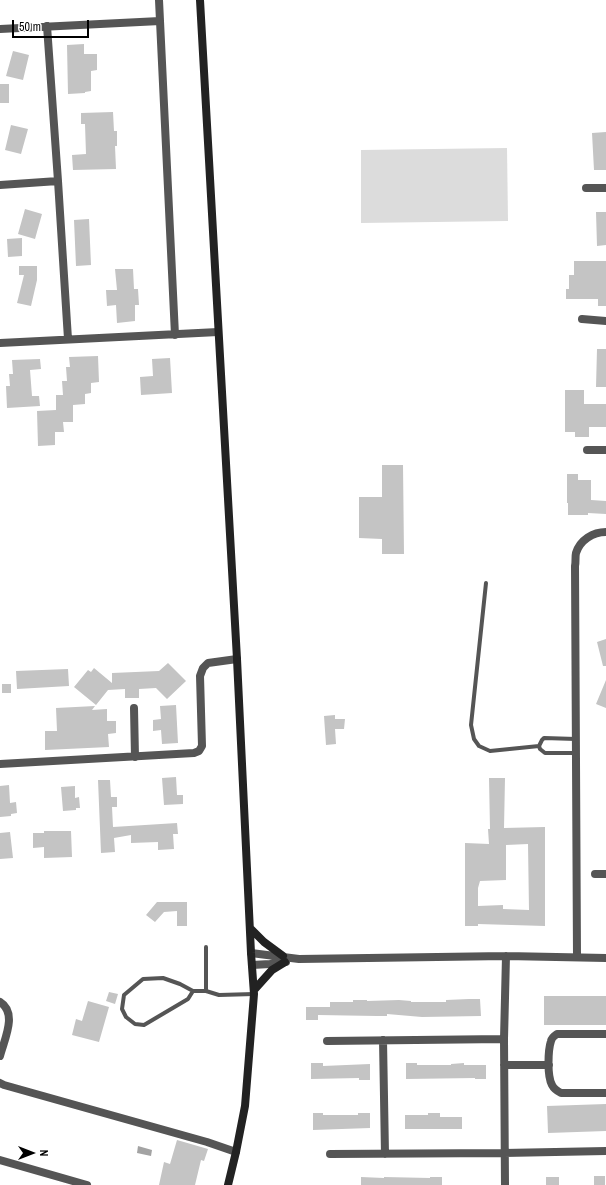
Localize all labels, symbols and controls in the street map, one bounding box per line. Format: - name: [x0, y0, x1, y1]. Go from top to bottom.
- scale bar: [14, 12, 91, 38]
- text: 50 m: [19, 19, 41, 35]
- north arrow: [12, 1133, 52, 1173]
- text: N: [37, 1150, 51, 1156]

